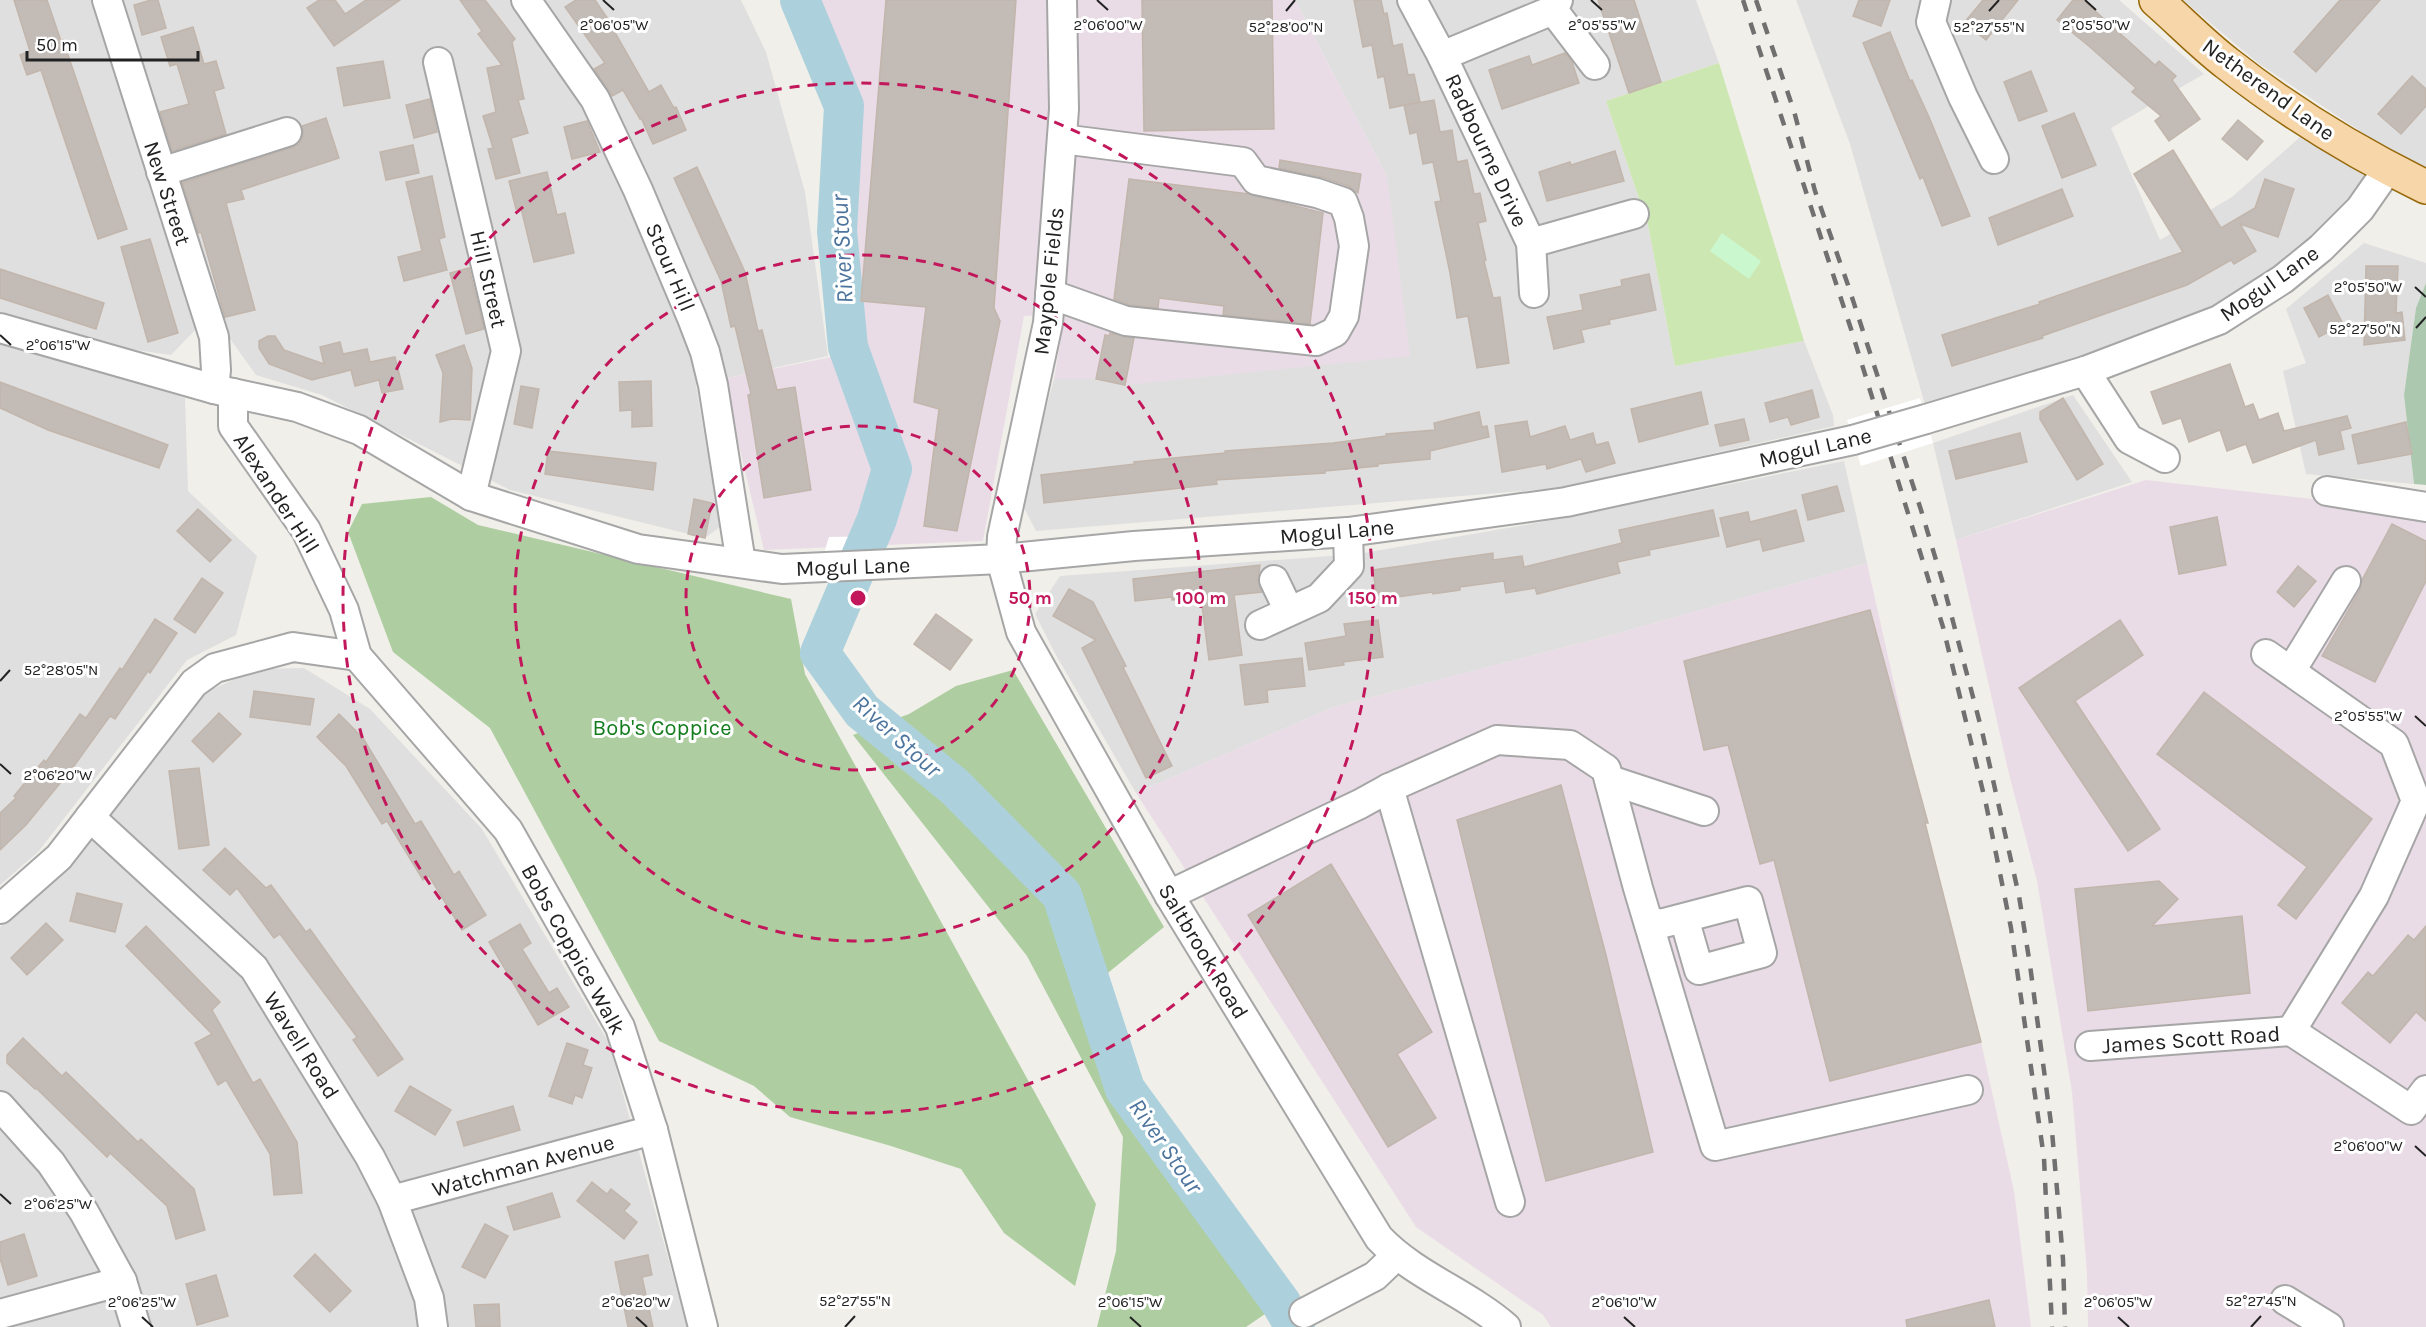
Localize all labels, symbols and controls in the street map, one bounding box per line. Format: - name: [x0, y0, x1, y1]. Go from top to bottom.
- text: 2°06'05"W: [580, 16, 649, 34]
- text: 2°06'00"W: [1073, 16, 1143, 34]
- text: 2°05'55"W: [1568, 16, 1637, 34]
- text: 2°05'50"W: [2062, 16, 2131, 34]
- text: 52°28'00"N: [1249, 18, 1323, 36]
- text: 52°27'55"N: [1953, 18, 2025, 36]
- scale bar: [27, 24, 198, 62]
- street label: Netherend Lane: [2197, 33, 2340, 146]
- text: 50 m: [36, 34, 78, 56]
- street label: Radbourne Drive: [1439, 70, 1533, 231]
- street label: New Street: [138, 138, 196, 249]
- water label: River Stour: [825, 193, 859, 304]
- street label: Maypole Fields: [1028, 206, 1070, 356]
- street label: Stour Hill: [640, 219, 700, 316]
- street label: Hill Street: [464, 228, 512, 330]
- street label: Mogul Lane: [2215, 240, 2324, 327]
- text: 2°05'50"W: [2334, 278, 2403, 296]
- text: 52°27'50"N: [2329, 320, 2401, 338]
- text: 2°06'15"W: [26, 336, 91, 354]
- street label: Mogul Lane: [1756, 422, 1874, 474]
- street label: Alexander Hill: [228, 429, 325, 558]
- street label: Mogul Lane: [1279, 514, 1395, 550]
- street label: Mogul Lane: [795, 552, 911, 582]
- text: 50 m: [1008, 587, 1052, 609]
- text: 100 m: [1176, 587, 1226, 609]
- text: 150 m: [1348, 587, 1398, 609]
- centre of rings: [848, 588, 868, 608]
- text: 52°28'05"N: [24, 661, 98, 679]
- water label: River Stour: [847, 689, 948, 783]
- text: 2°05'55"W: [2334, 707, 2403, 725]
- park label: Bob's Coppice: [593, 715, 731, 741]
- text: 2°06'20"W: [24, 766, 93, 784]
- street label: Bobs Coppice Walk: [516, 860, 631, 1039]
- street label: Saltbrook Road: [1153, 879, 1254, 1024]
- street label: Wavell Road: [258, 987, 344, 1104]
- street label: James Scott Road: [2101, 1021, 2281, 1059]
- water label: River Stour: [1123, 1093, 1209, 1199]
- street label: Watchman Avenue: [429, 1129, 617, 1203]
- text: 2°06'00"W: [2333, 1137, 2403, 1155]
- text: 2°06'25"W: [24, 1195, 93, 1213]
- text: 52°27'55"N: [819, 1292, 891, 1310]
- text: 52°27'45"N: [2225, 1292, 2297, 1310]
- text: 2°06'25"W: [108, 1293, 177, 1311]
- text: 2°06'20"W: [602, 1293, 671, 1311]
- text: 2°06'15"W: [1098, 1293, 1163, 1311]
- text: 2°06'10"W: [1591, 1293, 1657, 1311]
- text: 2°06'05"W: [2084, 1293, 2153, 1311]

